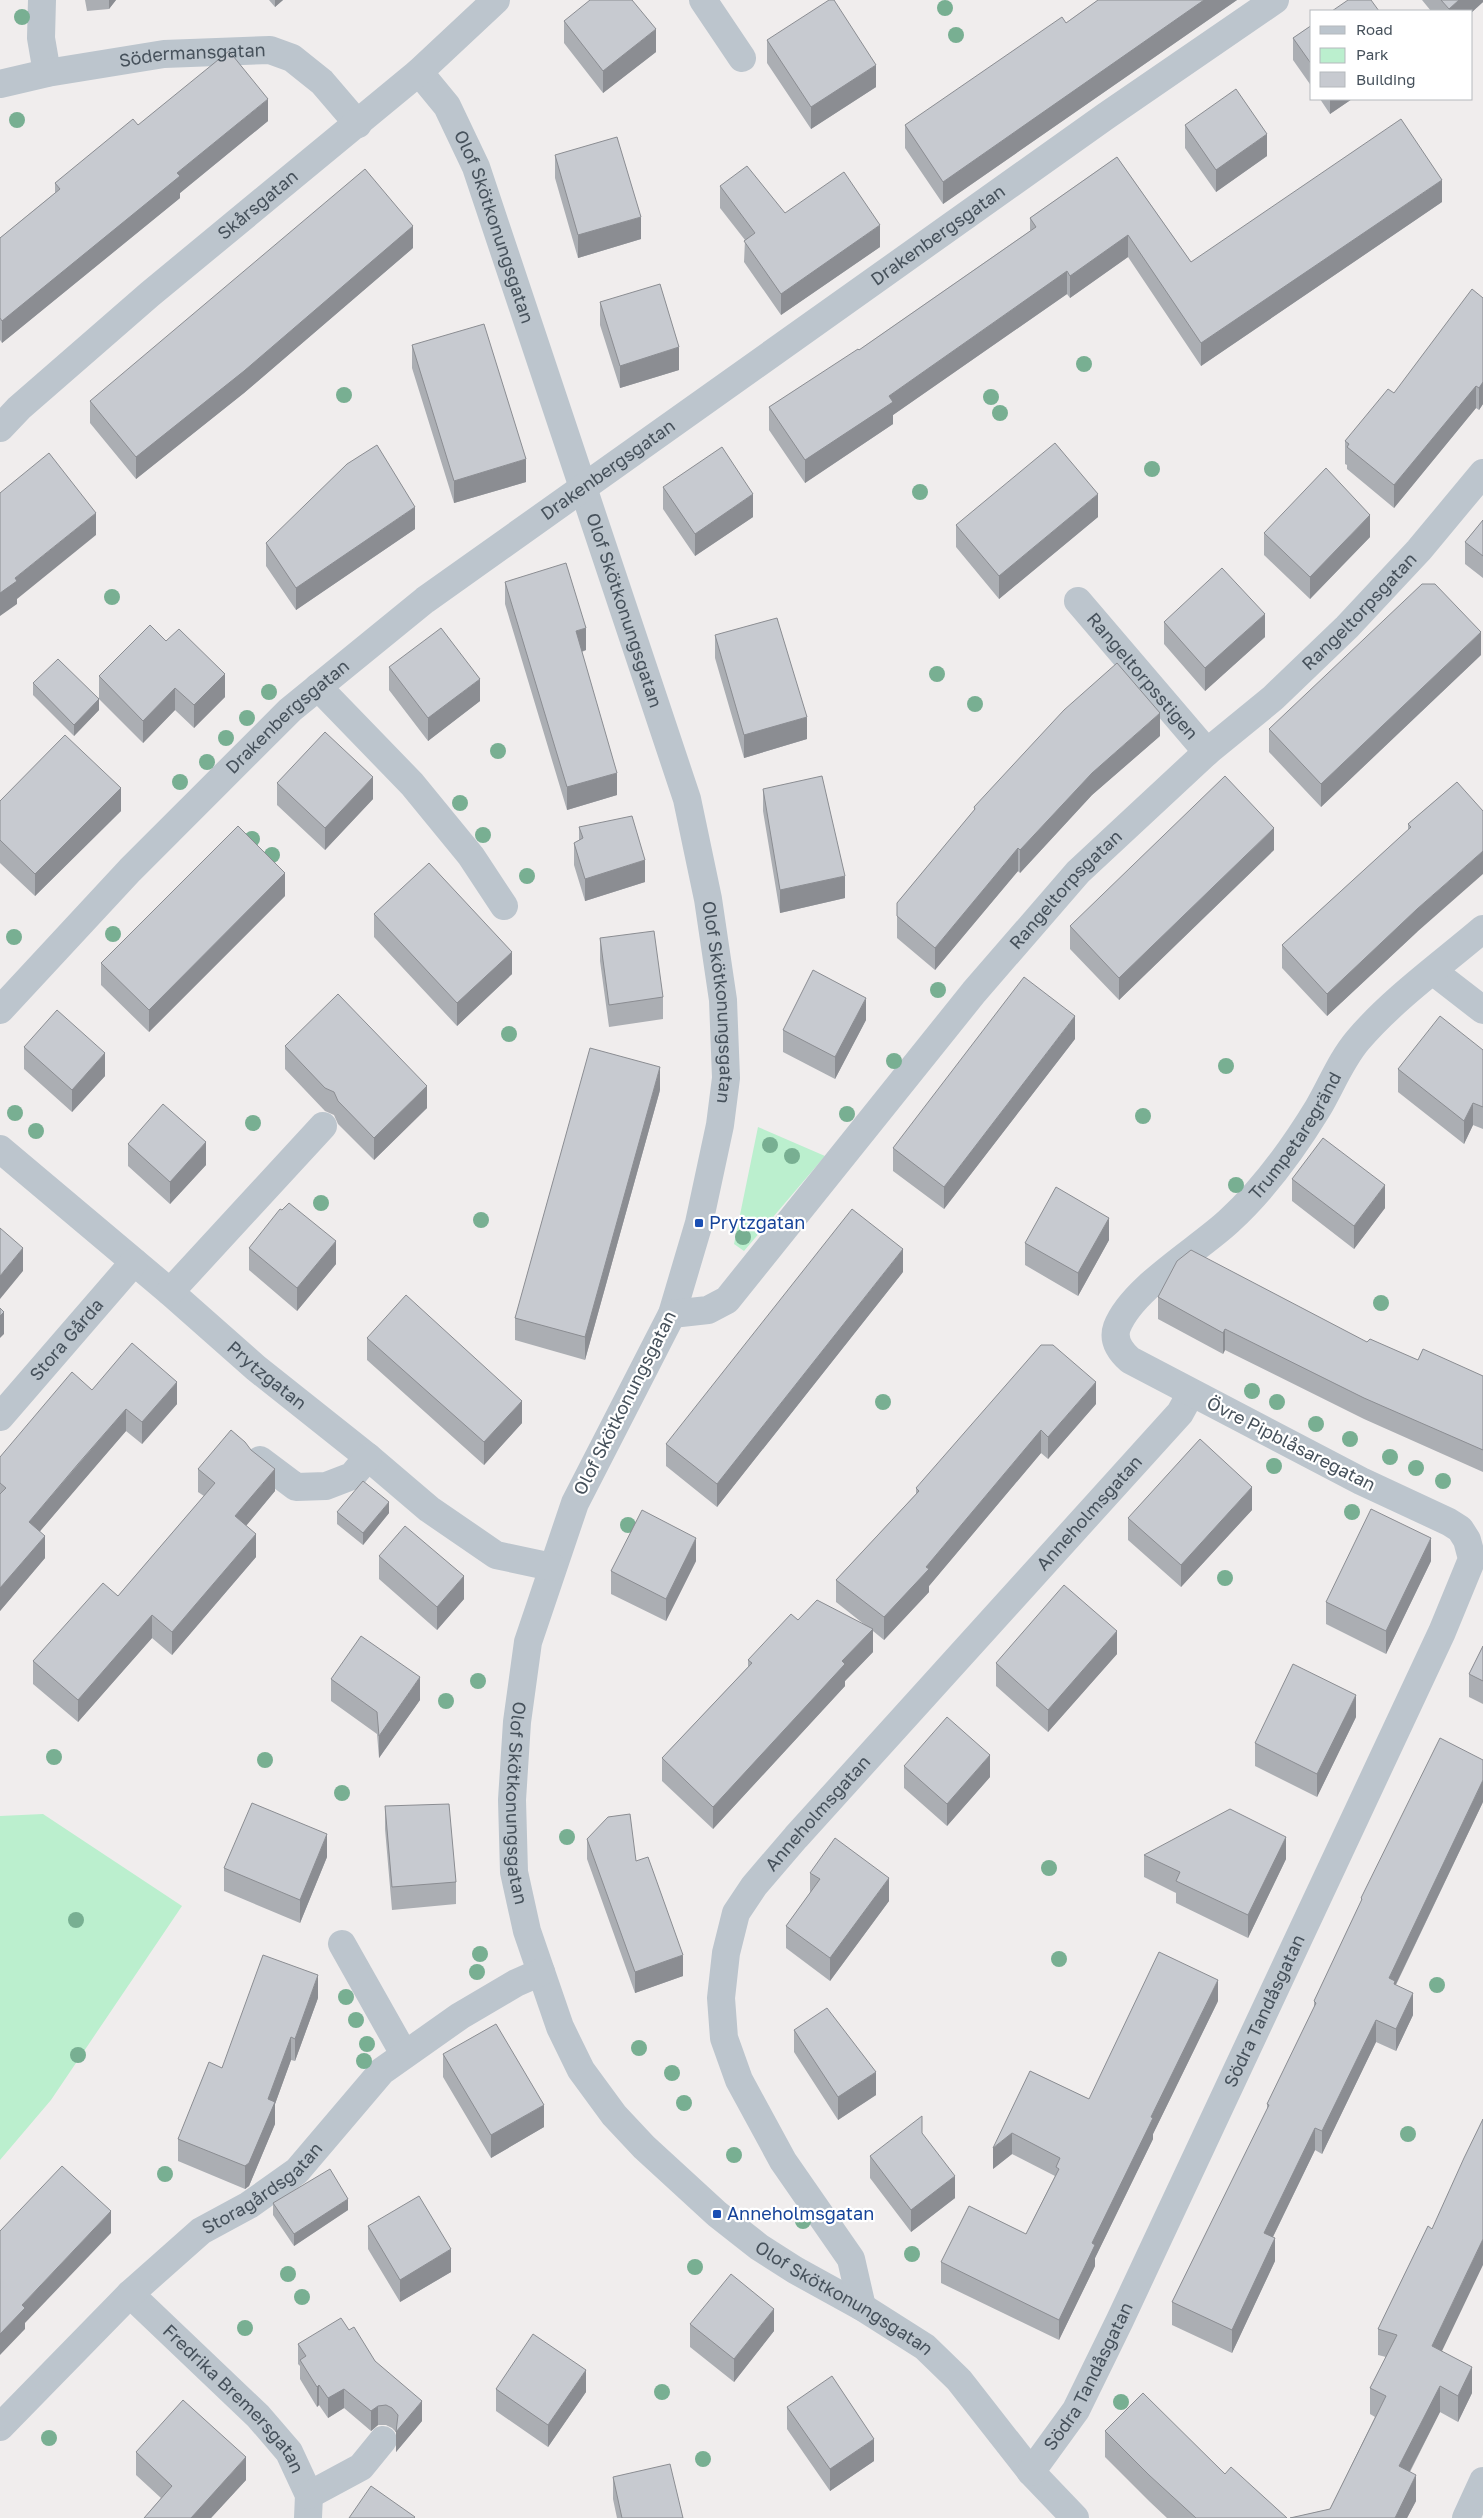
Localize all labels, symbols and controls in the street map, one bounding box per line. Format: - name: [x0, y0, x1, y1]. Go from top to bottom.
- legend: [1310, 10, 1473, 100]
- text: Road: [1356, 20, 1393, 38]
- street label: Södermansgatan: [117, 38, 266, 71]
- text: Park: [1356, 45, 1389, 63]
- text: Building: [1356, 70, 1416, 88]
- street label: Olof Skötkonungsgatan: [450, 126, 539, 326]
- street label: Skårsgatan: [212, 165, 302, 244]
- street label: Drakenbergsgatan: [866, 179, 1009, 290]
- street label: Drakenbergsgatan: [536, 414, 679, 524]
- street label: Olof Skötkonungsgatan: [582, 510, 668, 710]
- street label: Rangeltorpsgatan: [1297, 548, 1421, 674]
- street label: Rangeltorpsstigen: [1083, 608, 1203, 744]
- street label: Drakenbergsgatan: [221, 654, 353, 778]
- street label: Rangeltorpsgatan: [1004, 825, 1126, 953]
- street label: Olof Skötkonungsgatan: [698, 899, 738, 1105]
- street label: Trumpetaregränd: [1244, 1068, 1345, 1204]
- place label: Prytzgatan: [709, 1211, 805, 1233]
- marker: Prytzgatan: [693, 1217, 705, 1229]
- street label: Stora Gårda: [24, 1294, 108, 1385]
- street label: Olof Skötkonungsgatan: [568, 1307, 680, 1498]
- street label: Prytzgatan: [223, 1336, 311, 1414]
- street label: Övre Pipblåsaregatan: [1203, 1391, 1379, 1495]
- street label: Anneholmsgatan: [1031, 1450, 1146, 1574]
- street label: Olof Skötkonungsgatan: [502, 1700, 533, 1906]
- street label: Anneholmsgatan: [760, 1751, 874, 1875]
- street label: Södra Tandåsgatan: [1219, 1931, 1309, 2090]
- street label: Storagårdsgatan: [198, 2137, 327, 2238]
- place label: Anneholmsgatan: [727, 2202, 874, 2224]
- marker: Anneholmsgatan: [711, 2208, 723, 2220]
- street label: Olof Skötkonungsgatan: [751, 2235, 939, 2359]
- street label: Södra Tandåsgatan: [1038, 2298, 1137, 2454]
- street label: Fredrika Bremersgatan: [159, 2319, 309, 2477]

